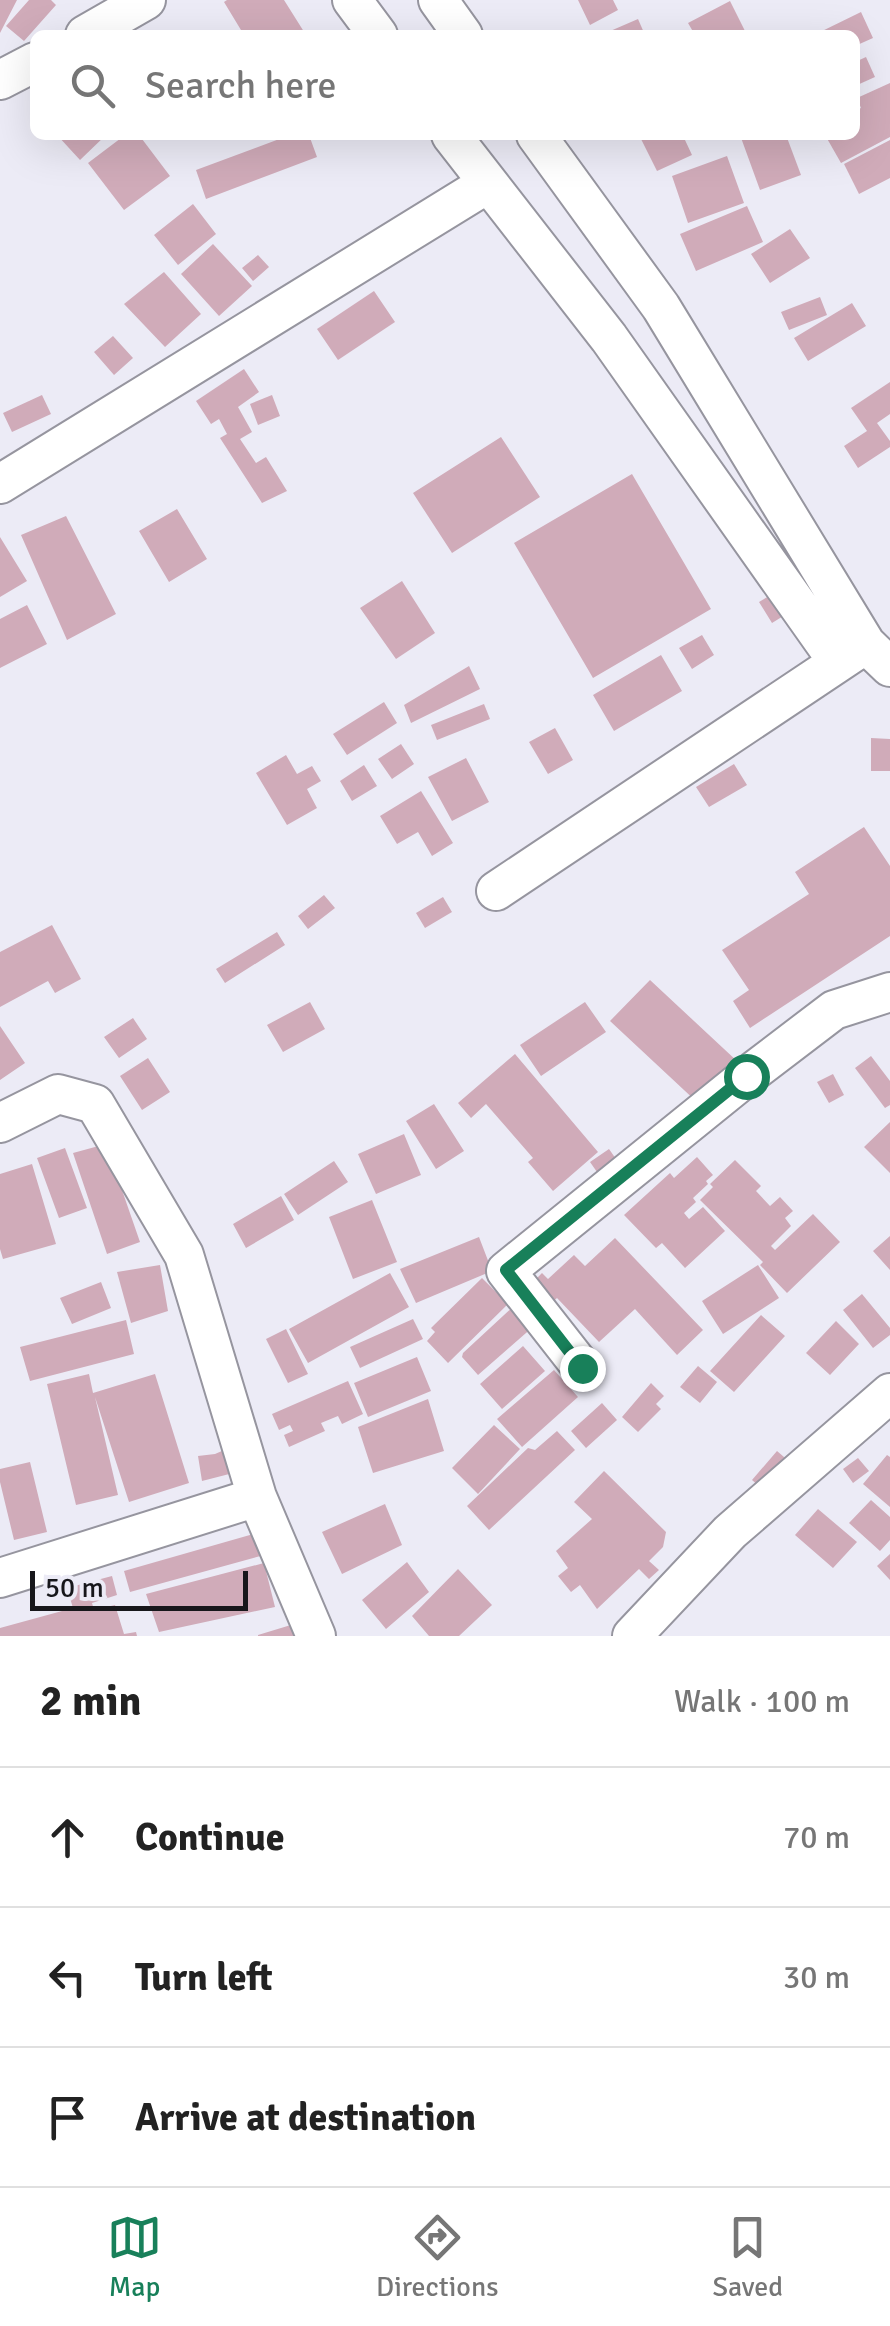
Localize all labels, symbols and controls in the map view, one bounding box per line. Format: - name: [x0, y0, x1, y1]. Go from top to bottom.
- search box: [30, 30, 860, 140]
- icon: search: [65, 58, 120, 113]
- text: Search here: [145, 62, 337, 109]
- route start: [724, 1054, 770, 1100]
- route end: [560, 1346, 606, 1392]
- scale bar: [30, 1566, 248, 1610]
- text: 50 m: [45, 1571, 104, 1605]
- text: 2 min: [40, 1676, 141, 1727]
- text: Walk · 100 m: [674, 1682, 850, 1721]
- icon: ahead: [40, 1810, 95, 1865]
- text: Continue: [135, 1814, 285, 1861]
- text: 70 m: [783, 1818, 850, 1857]
- icon: left: [40, 1950, 95, 2005]
- text: Turn left: [135, 1954, 273, 2001]
- text: 30 m: [783, 1958, 850, 1997]
- icon: arrive: [40, 2090, 95, 2145]
- text: Arrive at destination: [135, 2094, 476, 2141]
- tab: Map: [107, 2210, 162, 2304]
- tab: Directions: [376, 2210, 498, 2304]
- tab: Saved: [712, 2210, 783, 2304]

